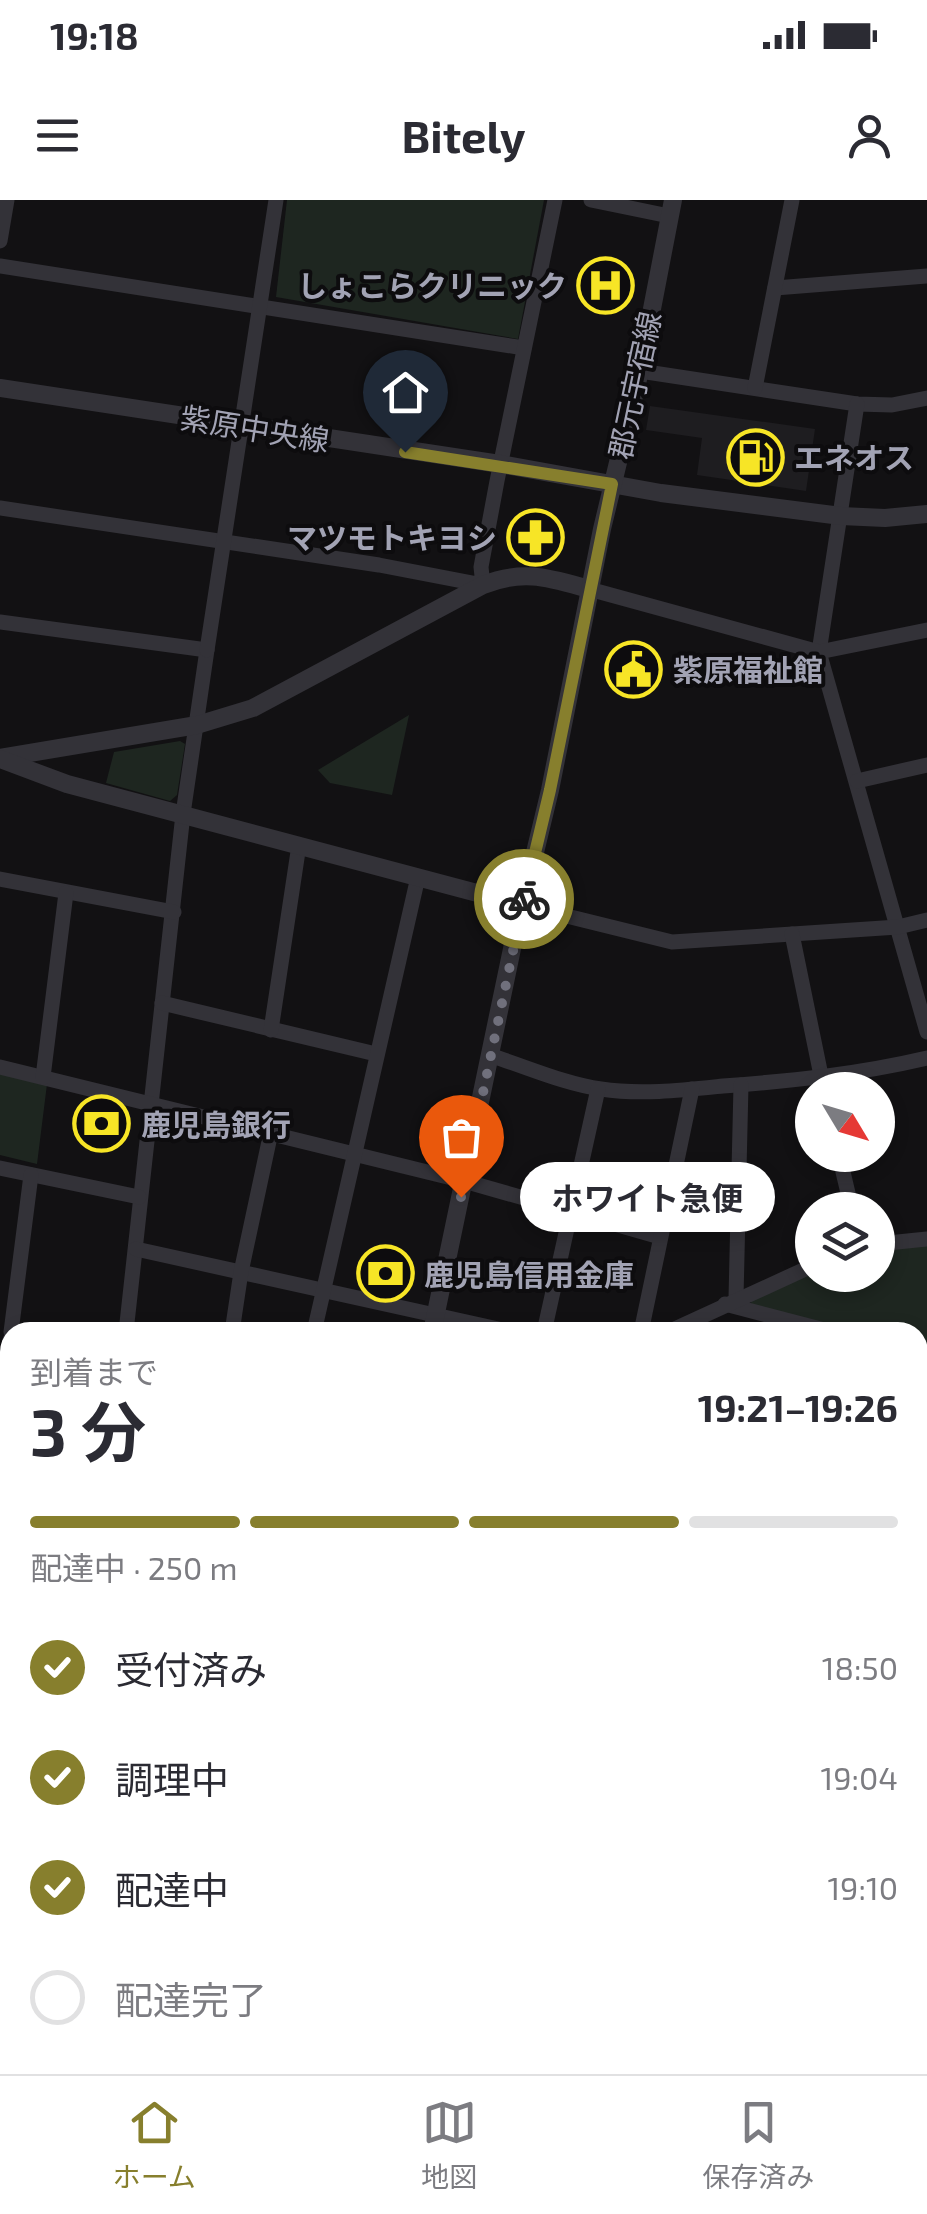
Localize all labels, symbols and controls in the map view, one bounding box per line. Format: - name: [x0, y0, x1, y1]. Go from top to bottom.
- text: 19:18: [50, 12, 139, 58]
- icon: menu: [30, 108, 85, 163]
- text: Bitely: [401, 108, 526, 162]
- icon: person: [842, 108, 897, 163]
- hospital icon: しょこらクリニック: [576, 255, 636, 315]
- place label: しょこらクリニック: [297, 267, 567, 303]
- street label: 郡元宇宿線: [601, 308, 667, 462]
- pin: [363, 350, 448, 453]
- icon: home: [378, 365, 433, 420]
- street label: 紫原中央線: [178, 398, 332, 458]
- fuel station icon: エネオス: [725, 427, 785, 487]
- place label: エネオス: [794, 439, 914, 475]
- pharmacy icon: マツモトキヨシ: [506, 507, 566, 567]
- place label: マツモトキヨシ: [287, 519, 497, 555]
- public building icon: 紫原福祉館: [604, 639, 664, 699]
- place label: 紫原福祉館: [673, 651, 823, 687]
- courier: [474, 849, 574, 949]
- icon: bike: [497, 872, 552, 927]
- north arrow: [795, 1072, 895, 1172]
- map controls: [795, 1072, 895, 1292]
- bank icon: 鹿児島銀行: [72, 1094, 132, 1154]
- pin: [419, 1095, 504, 1198]
- place label: 鹿児島銀行: [141, 1106, 291, 1142]
- icon: bag: [434, 1110, 489, 1165]
- callout: ホワイト急便: [521, 1162, 776, 1232]
- text: ホワイト急便: [551, 1178, 744, 1216]
- button: layers: [795, 1192, 895, 1292]
- bank icon: 鹿児島信用金庫: [355, 1244, 415, 1304]
- place label: 鹿児島信用金庫: [424, 1256, 634, 1292]
- text: 到着まで: [30, 1352, 158, 1390]
- text: 19:21–19:26: [698, 1384, 898, 1430]
- text: 3 分: [30, 1391, 146, 1469]
- text: 配達中 · 250 m: [30, 1548, 237, 1586]
- icon: check: [30, 1640, 85, 1695]
- text: 受付済み: [115, 1646, 267, 1692]
- text: 18:50: [822, 1648, 898, 1686]
- icon: check: [30, 1750, 85, 1805]
- text: 調理中: [115, 1756, 229, 1802]
- text: 19:04: [820, 1758, 898, 1796]
- icon: check: [30, 1860, 85, 1915]
- text: 配達中: [115, 1866, 229, 1912]
- text: 19:10: [827, 1868, 898, 1906]
- text: 配達完了: [115, 1976, 267, 2022]
- tab: ホーム: [113, 2095, 196, 2195]
- tab: 地図: [421, 2095, 477, 2195]
- tab: 保存済み: [702, 2095, 814, 2195]

